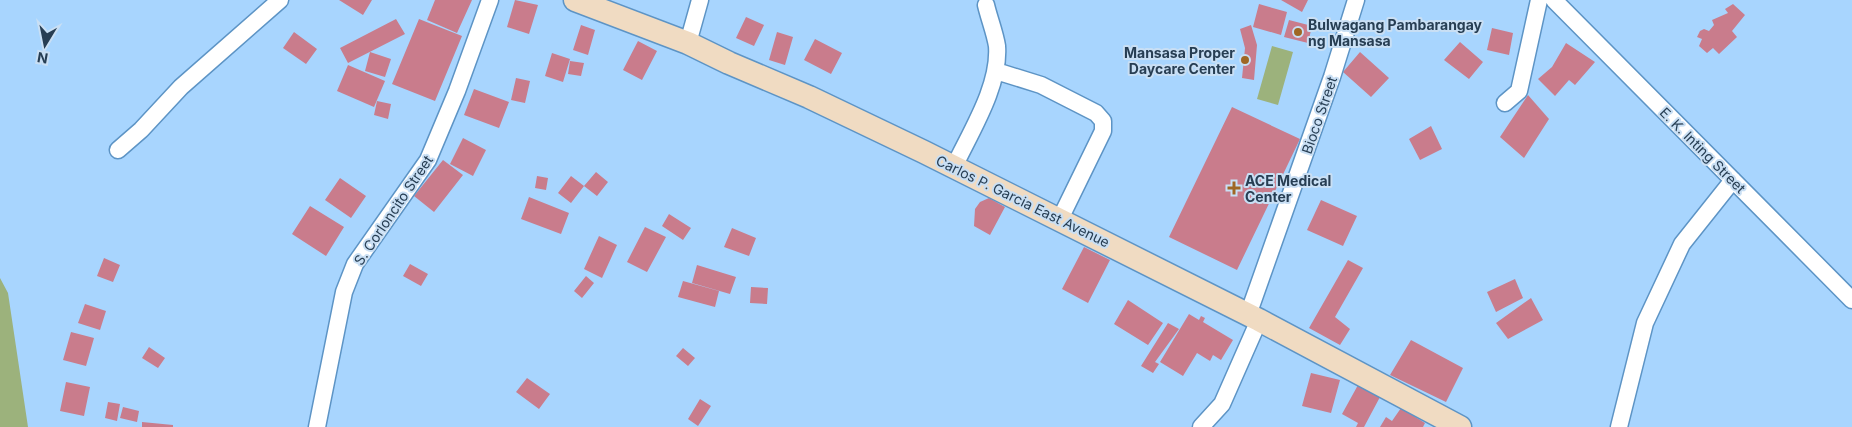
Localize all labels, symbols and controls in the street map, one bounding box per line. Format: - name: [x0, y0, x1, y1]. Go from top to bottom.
- place label: Bulwagang Pambarangay ng Mansasa: [1308, 16, 1483, 49]
- north arrow: [20, 20, 70, 70]
- marker: Bulwagang Pambarangay ng Mansasa: [1292, 26, 1304, 38]
- place label: Mansasa Proper Daycare Center: [1124, 44, 1235, 77]
- text: N: [36, 49, 49, 68]
- marker: Mansasa Proper Daycare Center: [1239, 54, 1251, 66]
- street label: Bioco Street: [1298, 74, 1340, 156]
- street label: E. K. Inting Street: [1657, 104, 1750, 197]
- street label: Carlos P. Garcia East Avenue: [933, 151, 1113, 251]
- street label: S. Corloncito Street: [350, 152, 436, 268]
- place label: ACE Medical Center: [1245, 172, 1331, 205]
- marker: ACE Medical Center: [1227, 181, 1241, 195]

